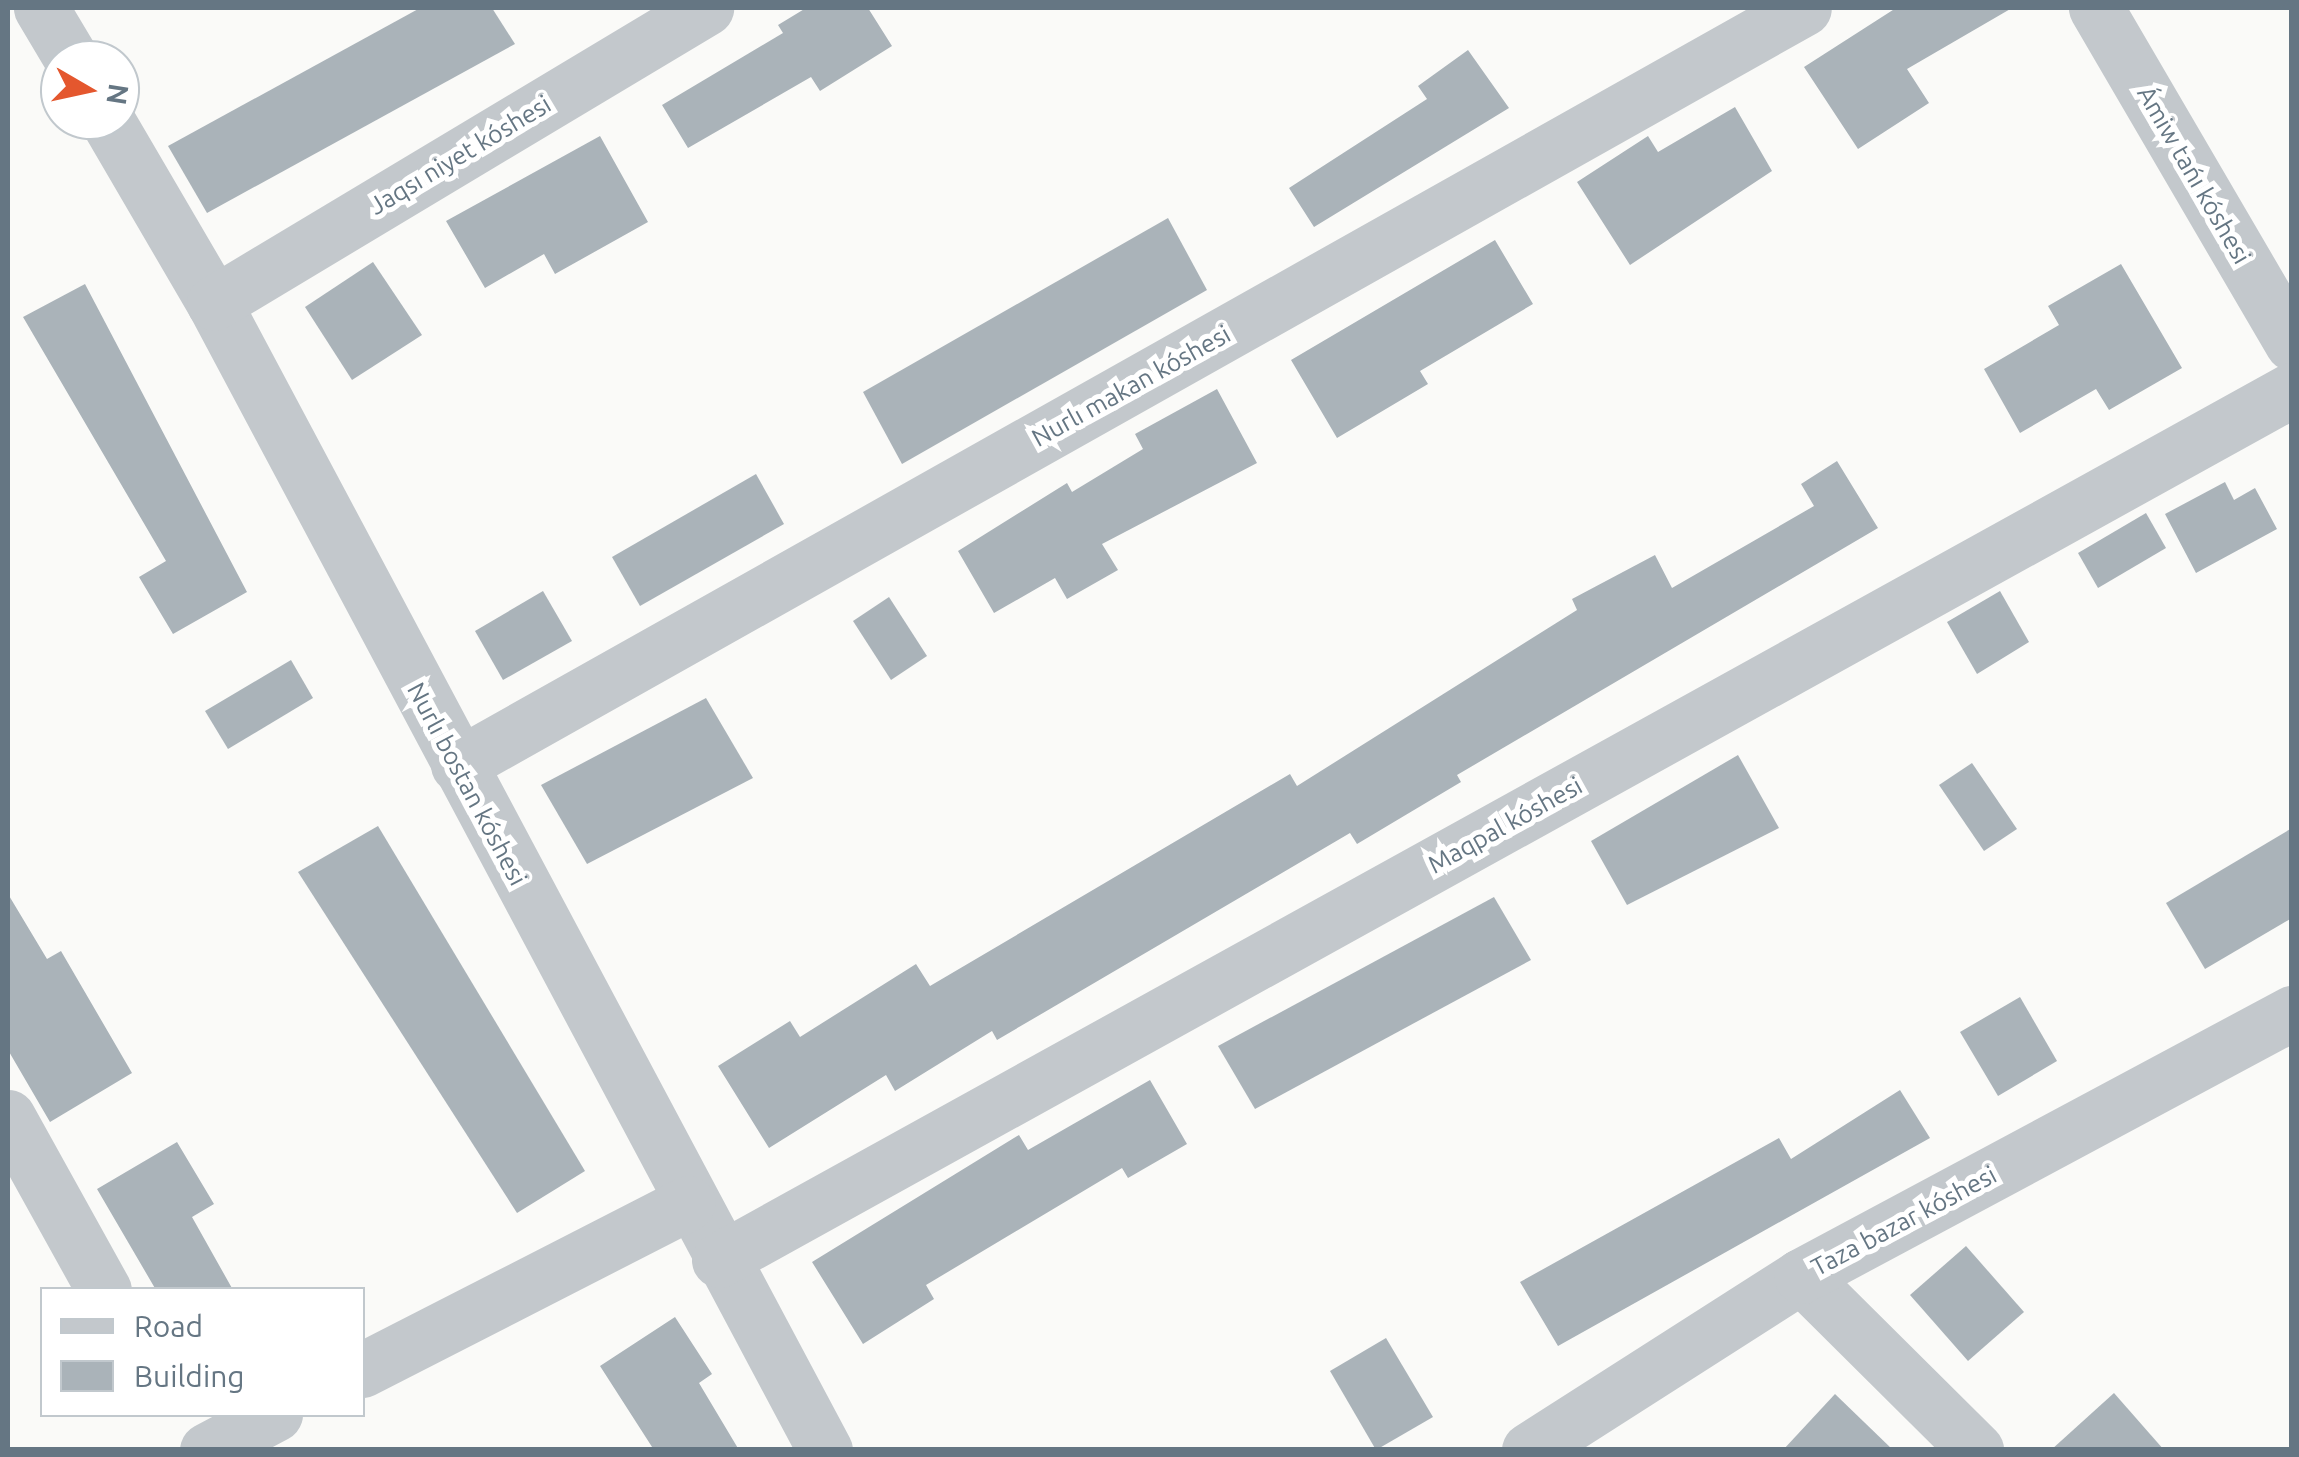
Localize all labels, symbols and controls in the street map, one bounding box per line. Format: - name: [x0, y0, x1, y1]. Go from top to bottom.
- north arrow: [40, 40, 140, 140]
- street label: Ámiw tańı kóshesi: [2131, 81, 2257, 269]
- text: N: [101, 82, 135, 107]
- street label: Jaqsı niyet kóshesi: [364, 89, 556, 221]
- street label: Nurlı makan kóshesi: [1026, 319, 1236, 453]
- street label: Nurlı bostan kóshesi: [401, 678, 533, 890]
- street label: Maqpal kóshesi: [1423, 770, 1587, 880]
- street label: Taza bazar kóshesi: [1806, 1160, 2002, 1282]
- legend: [40, 1287, 365, 1417]
- text: Road: [134, 1309, 203, 1343]
- text: Building: [134, 1359, 245, 1393]

